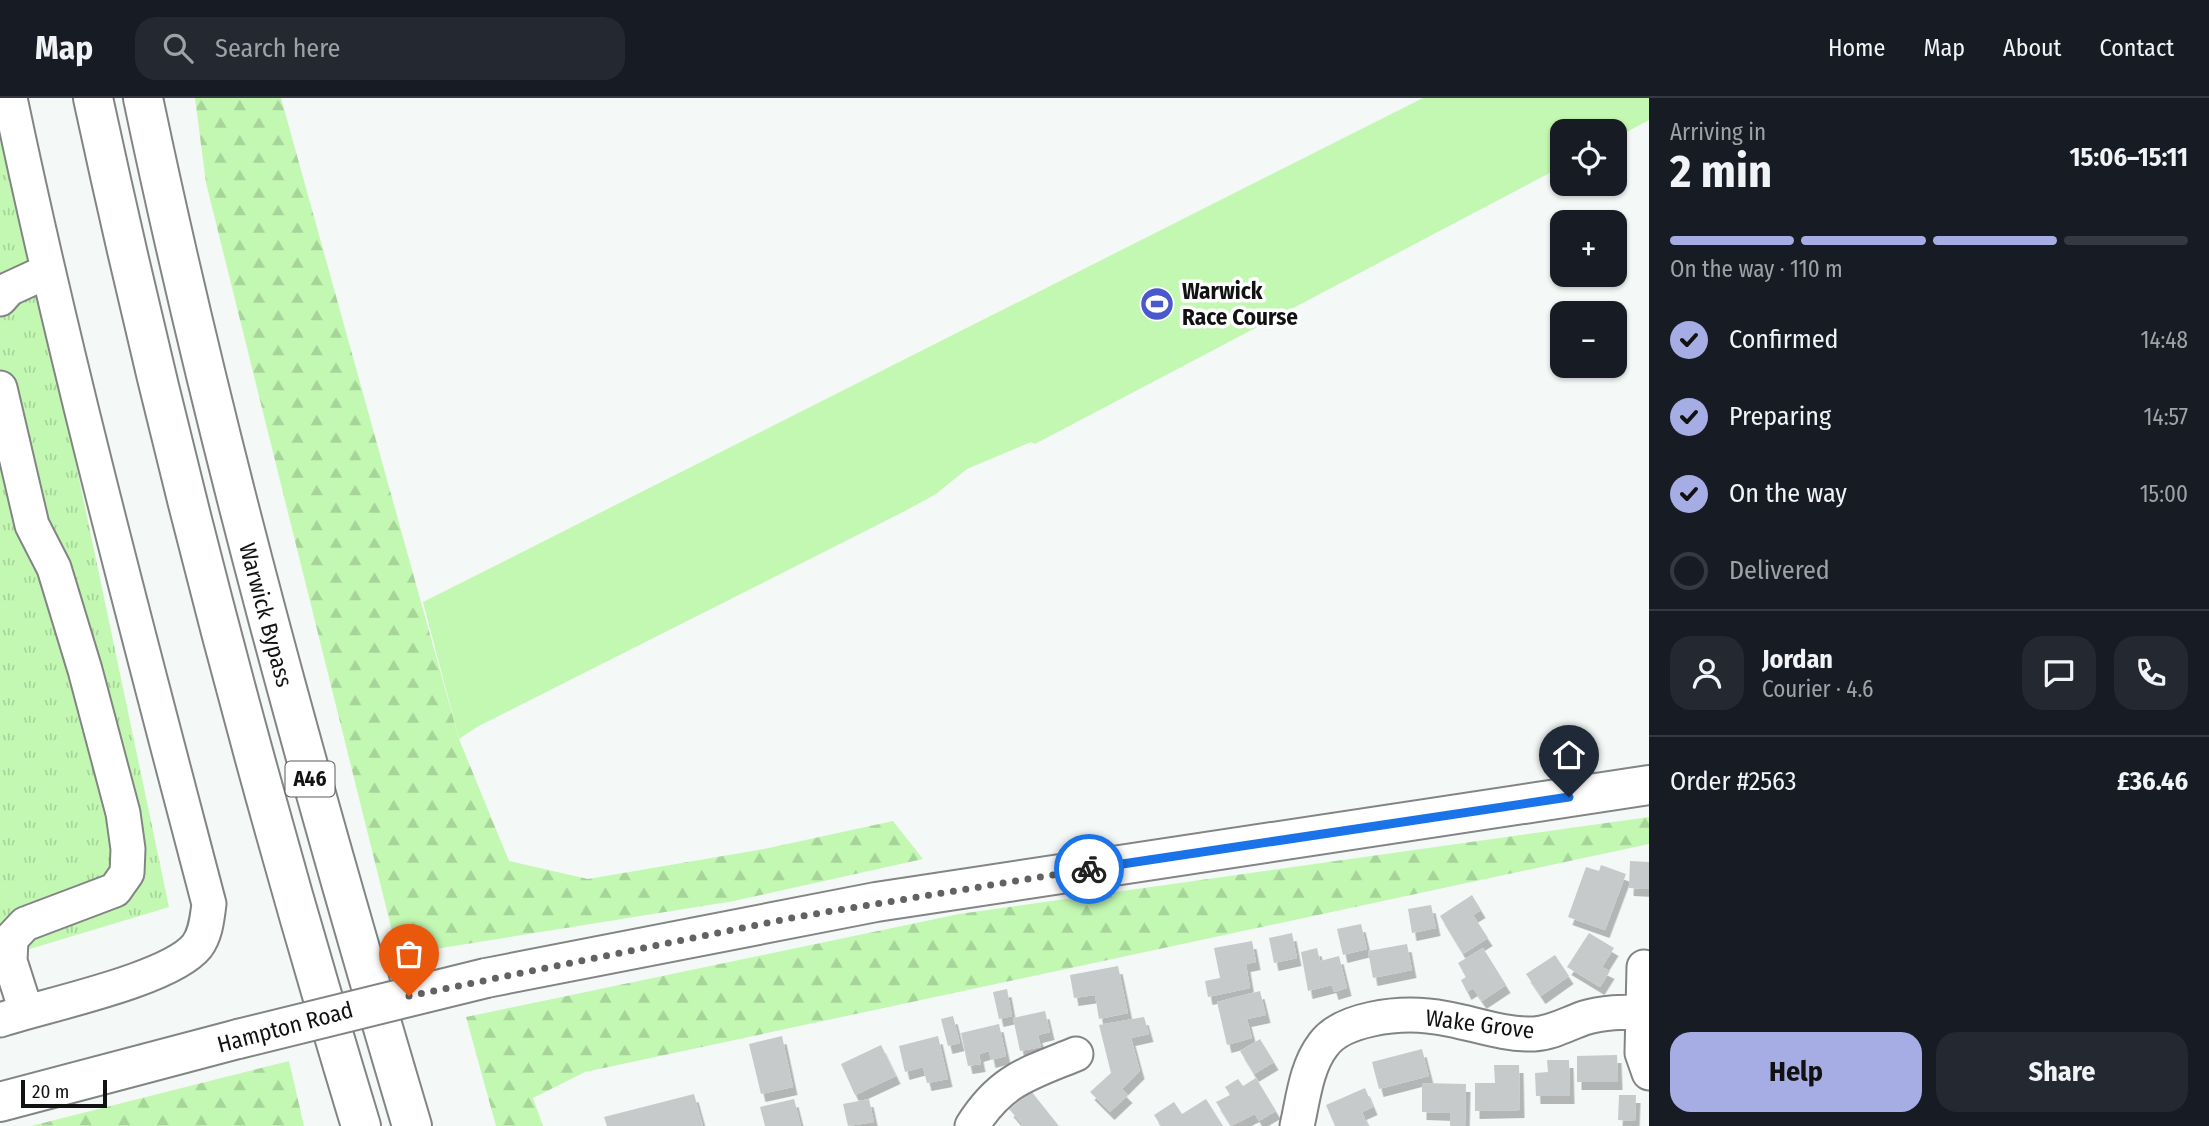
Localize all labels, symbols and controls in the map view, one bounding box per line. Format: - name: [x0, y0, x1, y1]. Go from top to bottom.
- search box: [135, 17, 625, 80]
- text: Map: [35, 28, 93, 68]
- icon: search: [159, 29, 197, 67]
- text: Search here: [215, 33, 340, 64]
- text: Home: [1828, 34, 1885, 62]
- text: Map: [1923, 34, 1965, 62]
- text: About: [2003, 34, 2061, 62]
- text: Contact: [2099, 34, 2174, 62]
- text: Arriving in: [1670, 118, 1766, 146]
- map controls: [1550, 119, 1627, 378]
- button: locate: [1550, 119, 1627, 196]
- text: 15:06–15:11: [2070, 142, 2188, 173]
- text: 2 min: [1670, 144, 1772, 199]
- button: +: [1550, 210, 1627, 287]
- text: On the way · 110 m: [1670, 255, 1843, 283]
- place label: Warwick Race Course: [1182, 277, 1298, 331]
- sports icon: Warwick Race Course: [1138, 285, 1176, 323]
- button: −: [1550, 301, 1627, 378]
- icon: check: [1670, 321, 1708, 359]
- text: Confirmed: [1729, 324, 1839, 355]
- text: 14:48: [2141, 326, 2188, 354]
- icon: check: [1670, 398, 1708, 436]
- text: Preparing: [1729, 401, 1831, 432]
- text: 14:57: [2144, 403, 2188, 431]
- icon: check: [1670, 475, 1708, 513]
- text: On the way: [1729, 478, 1847, 509]
- text: 15:00: [2140, 480, 2188, 508]
- street label: Warwick Bypass: [233, 540, 299, 690]
- text: Delivered: [1729, 555, 1830, 586]
- button: person: [1670, 636, 1744, 710]
- button: chat: [2022, 636, 2096, 710]
- button: phone: [2114, 636, 2188, 710]
- text: Jordan: [1762, 644, 1833, 675]
- text: Courier · 4.6: [1762, 675, 1873, 703]
- pin: [1539, 725, 1599, 797]
- icon: home: [1550, 736, 1588, 774]
- road number: A46: [286, 762, 334, 796]
- text: Order #2563: [1670, 766, 1797, 797]
- text: £36.46: [2117, 766, 2188, 797]
- courier: [1054, 834, 1124, 904]
- icon: bike: [1070, 850, 1108, 888]
- pin: [379, 924, 439, 996]
- icon: bag: [390, 935, 428, 973]
- street label: Hampton Road: [214, 995, 356, 1059]
- street label: Wake Grove: [1424, 1003, 1536, 1045]
- button: Help: [1670, 1032, 1922, 1112]
- button: Share: [1936, 1032, 2188, 1112]
- scale bar: [21, 1077, 107, 1109]
- text: 20 m: [32, 1080, 69, 1103]

